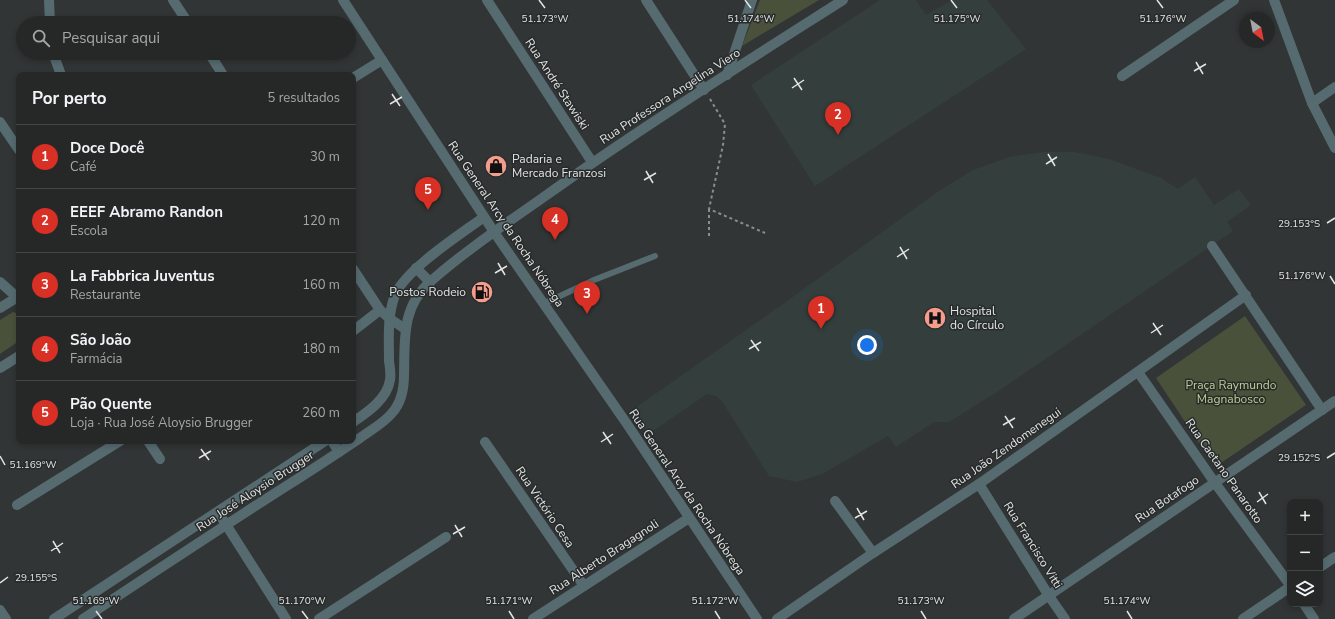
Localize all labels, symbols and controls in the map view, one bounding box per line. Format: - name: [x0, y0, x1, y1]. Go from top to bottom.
- text: 51.173°W: [521, 12, 569, 26]
- text: 51.174°W: [727, 12, 775, 26]
- text: 51.175°W: [933, 12, 981, 26]
- text: 51.176°W: [1139, 12, 1187, 26]
- north arrow: [1239, 12, 1275, 48]
- search box: [16, 16, 356, 60]
- icon: search: [30, 27, 52, 49]
- text: Pesquisar aqui: [62, 28, 160, 48]
- street label: Rua André Stawiski: [521, 35, 593, 133]
- street label: Rua Professora Angelina Viero: [597, 44, 744, 148]
- text: Por perto: [32, 87, 107, 110]
- text: 5 resultados: [268, 89, 340, 107]
- pin: 2: [825, 102, 851, 135]
- text: Doce Docê: [70, 138, 144, 158]
- street label: Rua General Arcy da Rocha Nóbrega: [444, 138, 568, 310]
- text: 1: [41, 148, 49, 166]
- text: 30 m: [310, 148, 340, 166]
- place label: Padaria e Mercado Franzosi: [512, 151, 606, 181]
- shop icon: Padaria e Mercado Franzosi: [483, 153, 509, 179]
- text: Café: [70, 158, 97, 176]
- pin: 5: [415, 177, 441, 210]
- text: EEEF Abramo Randon: [70, 202, 223, 222]
- pin: 4: [542, 207, 568, 240]
- text: 2: [41, 212, 49, 230]
- text: 120 m: [302, 212, 340, 230]
- text: 29.153°S: [1278, 217, 1320, 231]
- text: Escola: [70, 222, 108, 240]
- text: La Fabbrica Juventus: [70, 266, 214, 286]
- text: 51.176°W: [1278, 269, 1326, 283]
- text: 3: [41, 276, 49, 294]
- text: 160 m: [302, 276, 340, 294]
- fuel station icon: Postos Rodeio: [469, 279, 495, 305]
- pin: 3: [574, 281, 600, 314]
- place label: Postos Rodeio: [389, 284, 466, 300]
- text: Restaurante: [70, 286, 141, 304]
- pin: 1: [808, 296, 834, 329]
- place label: Hospital do Círculo: [950, 303, 1005, 333]
- hospital icon: Hospital do Círculo: [922, 305, 948, 331]
- text: São João: [70, 330, 131, 350]
- your location: [857, 335, 877, 355]
- text: 4: [41, 340, 49, 358]
- text: 180 m: [302, 340, 340, 358]
- text: Farmácia: [70, 350, 122, 368]
- park label: Praça Raymundo Magnabosco: [1186, 377, 1277, 407]
- text: Pão Quente: [70, 394, 152, 414]
- text: 5: [41, 404, 49, 422]
- text: 260 m: [302, 404, 340, 422]
- street label: Rua João Zendomenegui: [948, 404, 1064, 492]
- street label: Rua General Arcy da Rocha Nóbrega: [625, 406, 749, 578]
- text: Loja · Rua José Aloysio Brugger: [70, 414, 252, 432]
- street label: Rua Caetano Panarotto: [1182, 415, 1266, 527]
- street label: Rua José Aloysio Brugger: [193, 447, 317, 535]
- text: 29.152°S: [1278, 451, 1320, 465]
- text: 51.169°W: [9, 458, 57, 472]
- street label: Rua Victório Cesa: [512, 463, 578, 551]
- street label: Rua Botafogo: [1132, 472, 1202, 526]
- street label: Rua Francisco Vitti: [1000, 499, 1066, 591]
- map controls: [1287, 499, 1323, 607]
- button: +: [1287, 499, 1323, 535]
- street label: Rua Alberto Bragagnoli: [546, 516, 662, 598]
- button: −: [1287, 535, 1323, 571]
- text: 29.155°S: [15, 571, 57, 585]
- button: layers: [1287, 571, 1323, 607]
- text: 51.169°W: [72, 594, 120, 608]
- text: 51.170°W: [278, 594, 326, 608]
- text: 51.171°W: [485, 594, 533, 608]
- text: 51.172°W: [691, 594, 739, 608]
- text: 51.173°W: [897, 594, 945, 608]
- text: 51.174°W: [1103, 594, 1151, 608]

